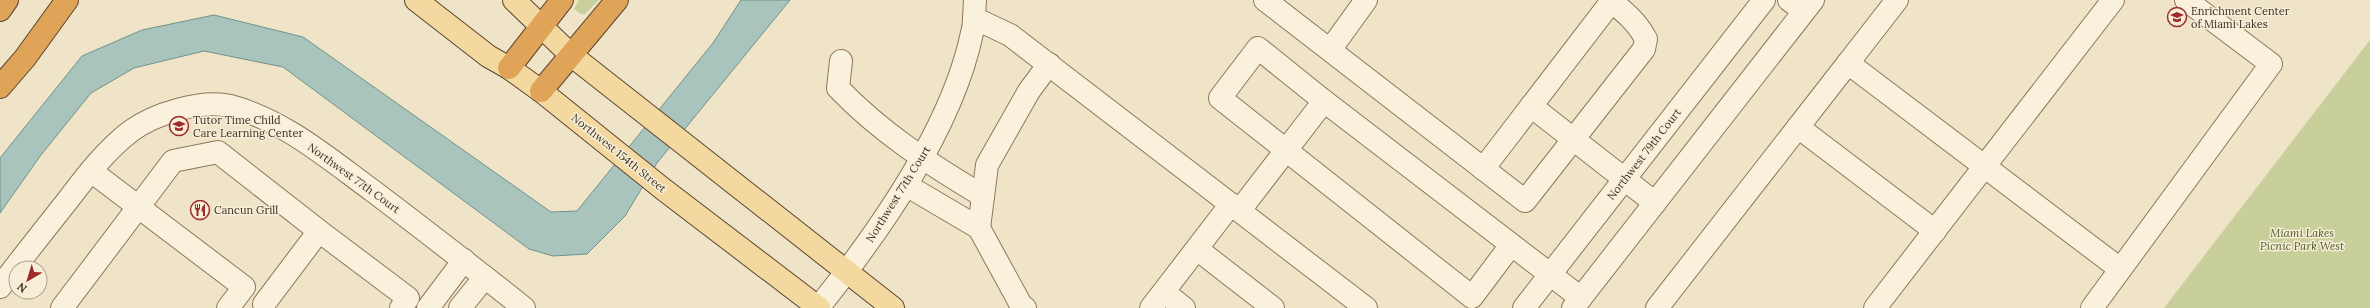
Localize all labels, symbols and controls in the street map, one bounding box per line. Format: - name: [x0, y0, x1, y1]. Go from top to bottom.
- place label: Enrichment Center of Miami Lakes: [2191, 4, 2290, 31]
- school or university icon: Enrichment Center of Miami Lakes: [2166, 6, 2188, 28]
- street label: Northwest 79th Court: [1604, 105, 1685, 203]
- street label: Northwest 154th Street: [569, 110, 670, 196]
- place label: Tutor Time Child Care Learning Center: [193, 113, 304, 140]
- school or university icon: Tutor Time Child Care Learning Center: [168, 115, 190, 137]
- street label: Northwest 77th Court: [305, 140, 404, 217]
- street label: Northwest 77th Court: [863, 143, 934, 245]
- restaurant icon: Cancun Grill: [189, 199, 211, 221]
- place label: Cancun Grill: [214, 203, 278, 217]
- park label: Miami Lakes Picnic Park West: [2260, 226, 2344, 253]
- north arrow: [8, 260, 48, 300]
- text: N: [14, 279, 30, 296]

